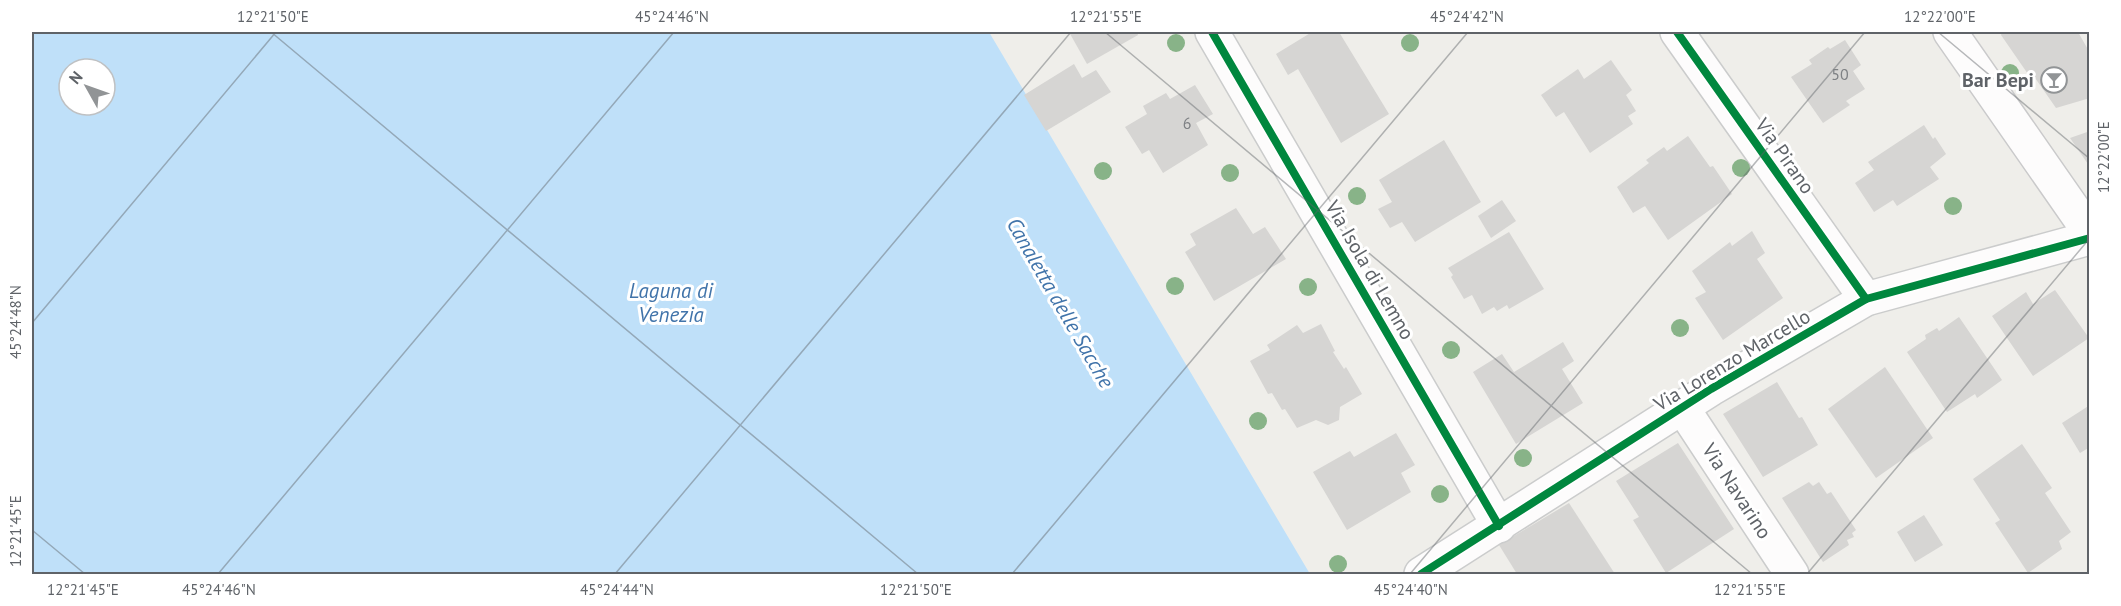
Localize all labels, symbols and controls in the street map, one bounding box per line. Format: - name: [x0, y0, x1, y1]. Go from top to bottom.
- text: 12°21'50"E: [237, 7, 309, 26]
- text: 45°24'46"N: [635, 7, 709, 26]
- text: 12°21'55"E: [1070, 7, 1142, 26]
- text: 45°24'42"N: [1430, 7, 1504, 26]
- text: 12°22'00"E: [1904, 7, 1976, 26]
- north arrow: [57, 57, 117, 117]
- house number: 50: [1831, 64, 1849, 84]
- bar icon: Bar Bepi: [2039, 65, 2069, 95]
- text: N: [64, 67, 87, 88]
- place label: Bar Bepi: [1962, 67, 2034, 93]
- street label: Via Pirano: [1749, 112, 1821, 199]
- house number: 6: [1183, 113, 1191, 133]
- text: 12°22'00"E: [2094, 121, 2113, 193]
- street label: Via Isola di Lemno: [1319, 195, 1420, 344]
- water label: Canaletta delle Sacche: [1001, 213, 1120, 393]
- water label: Laguna di Venezia: [629, 277, 714, 328]
- text: 45°24'48"N: [6, 285, 25, 359]
- street label: Via Lorenzo Marcello: [1648, 303, 1815, 418]
- street label: Via Navarino: [1696, 437, 1778, 544]
- text: 12°21'45"E: [6, 495, 25, 567]
- text: 12°21'45"E: [47, 580, 119, 599]
- text: 45°24'46"N: [182, 580, 256, 599]
- text: 45°24'44"N: [580, 580, 654, 599]
- text: 12°21'50"E: [880, 580, 952, 599]
- text: 45°24'40"N: [1374, 580, 1448, 599]
- text: 12°21'55"E: [1714, 580, 1786, 599]

